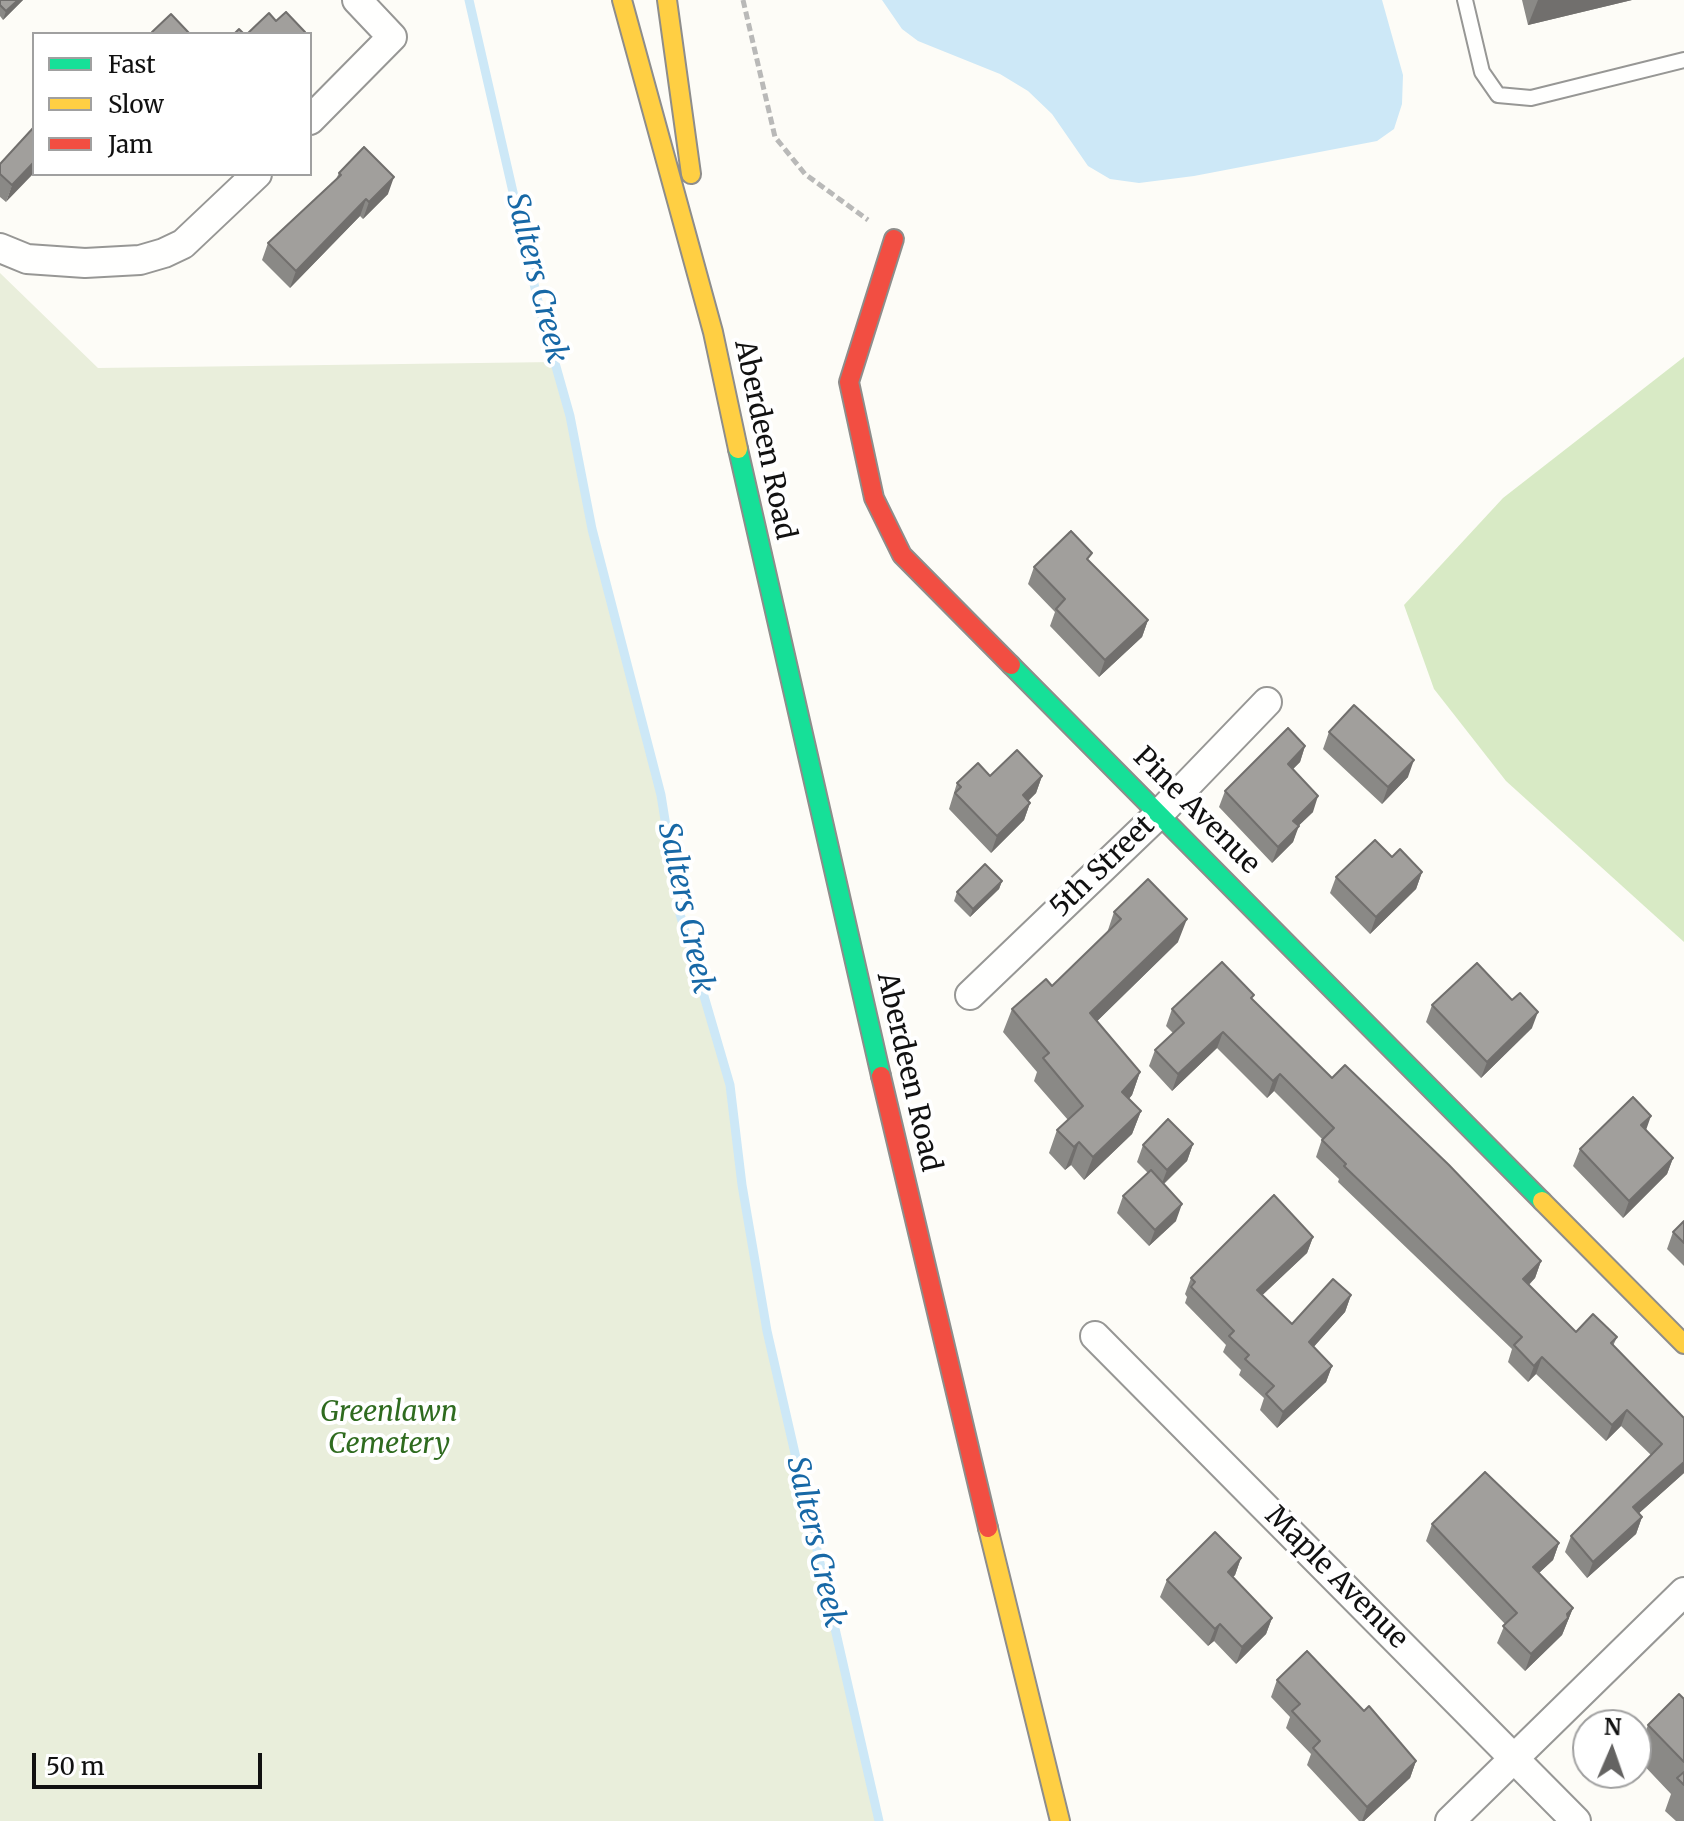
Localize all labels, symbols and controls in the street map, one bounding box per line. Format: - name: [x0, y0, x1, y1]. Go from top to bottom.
- legend: [32, 32, 312, 176]
- text: Fast: [108, 49, 156, 80]
- text: Slow: [108, 89, 164, 120]
- text: Jam: [108, 129, 153, 160]
- water label: Salters Creek: [498, 189, 574, 367]
- street label: Aberdeen Road: [726, 337, 802, 543]
- street label: Pine Avenue: [1126, 741, 1266, 881]
- street label: 5th Street: [1044, 809, 1162, 925]
- water label: Salters Creek: [649, 819, 721, 997]
- street label: Aberdeen Road: [869, 969, 947, 1175]
- park label: Greenlawn Cemetery: [320, 1396, 458, 1462]
- water label: Salters Creek: [778, 1453, 852, 1631]
- street label: Maple Avenue: [1258, 1500, 1414, 1656]
- north arrow: [1572, 1709, 1652, 1789]
- text: N: [1604, 1713, 1622, 1741]
- scale bar: [36, 1737, 266, 1787]
- text: 50 m: [46, 1751, 105, 1782]

